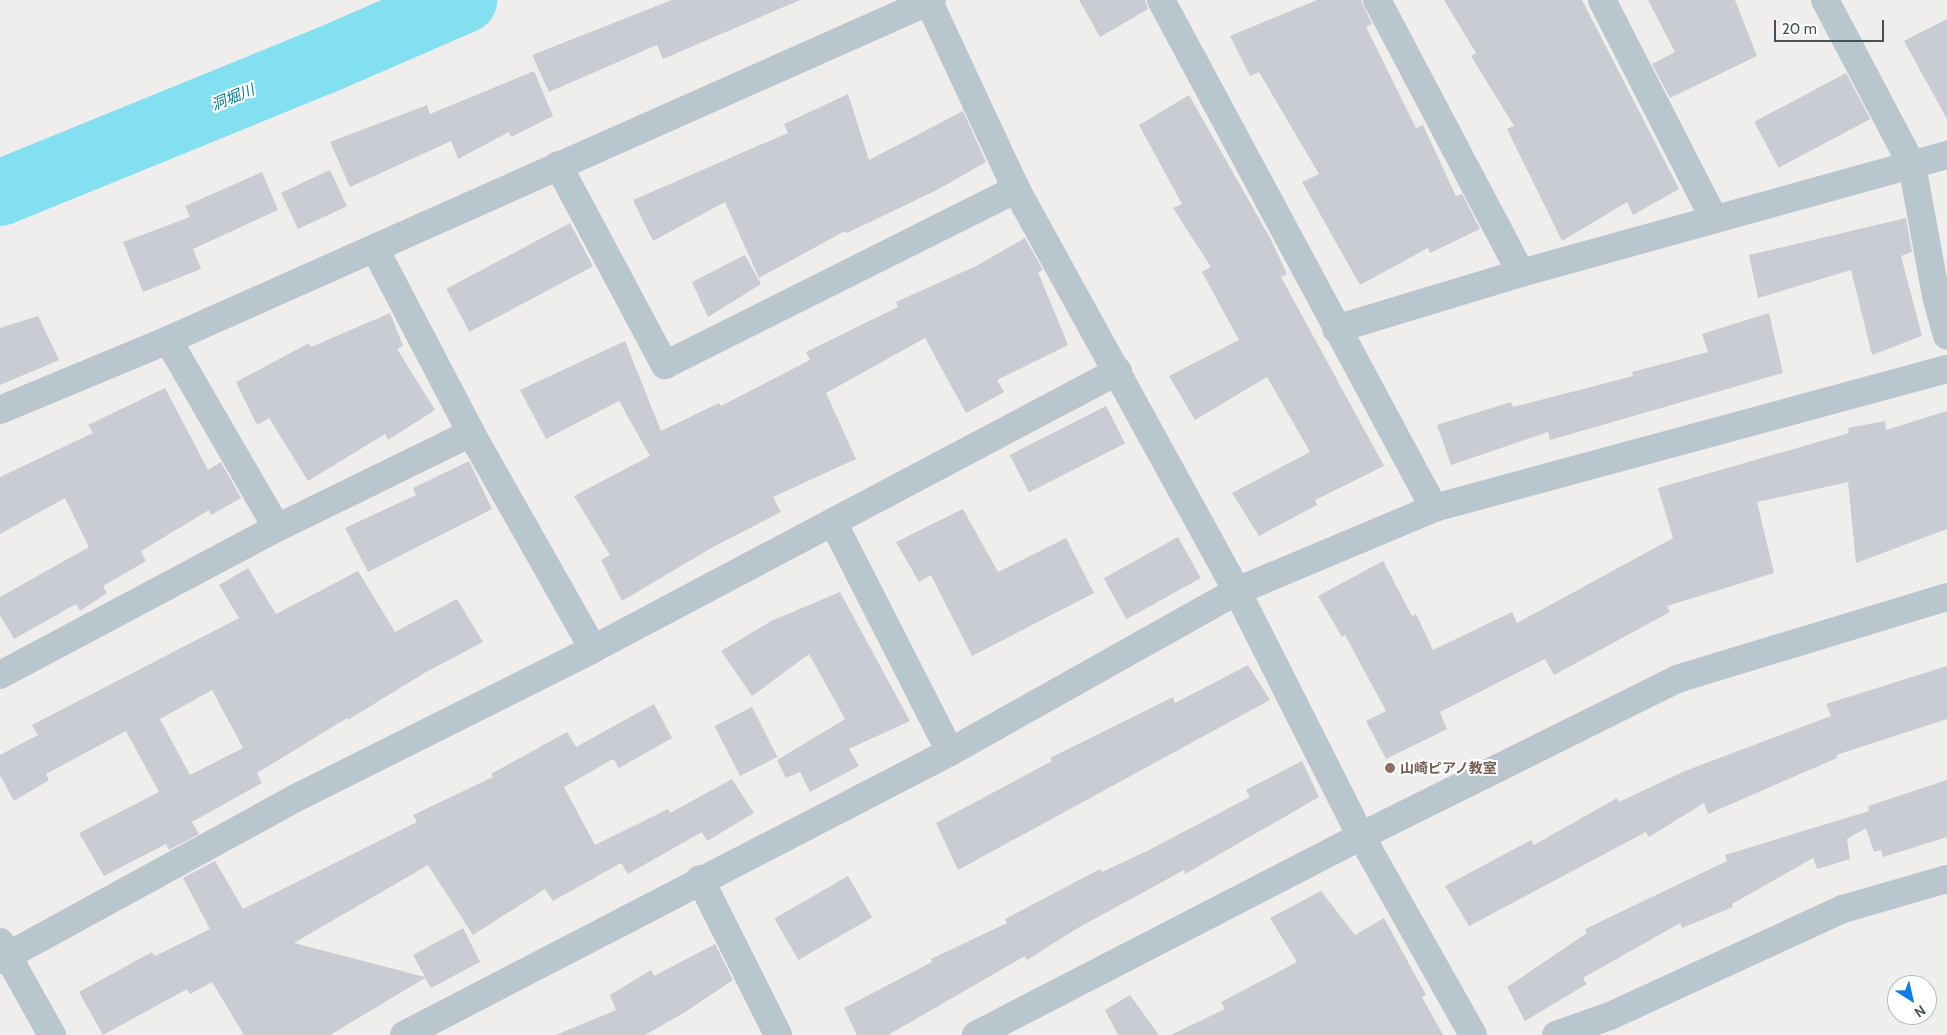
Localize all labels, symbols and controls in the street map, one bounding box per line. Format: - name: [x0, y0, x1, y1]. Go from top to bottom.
- scale bar: [1777, 10, 1887, 42]
- text: 20 m: [1782, 20, 1817, 38]
- water label: 洞堀川: [209, 81, 257, 115]
- place label: 山崎ピアノ教室: [1400, 760, 1498, 776]
- marker: 山崎ピアノ教室: [1384, 762, 1396, 774]
- north arrow: [1887, 975, 1937, 1025]
- text: N: [1911, 1001, 1929, 1022]

